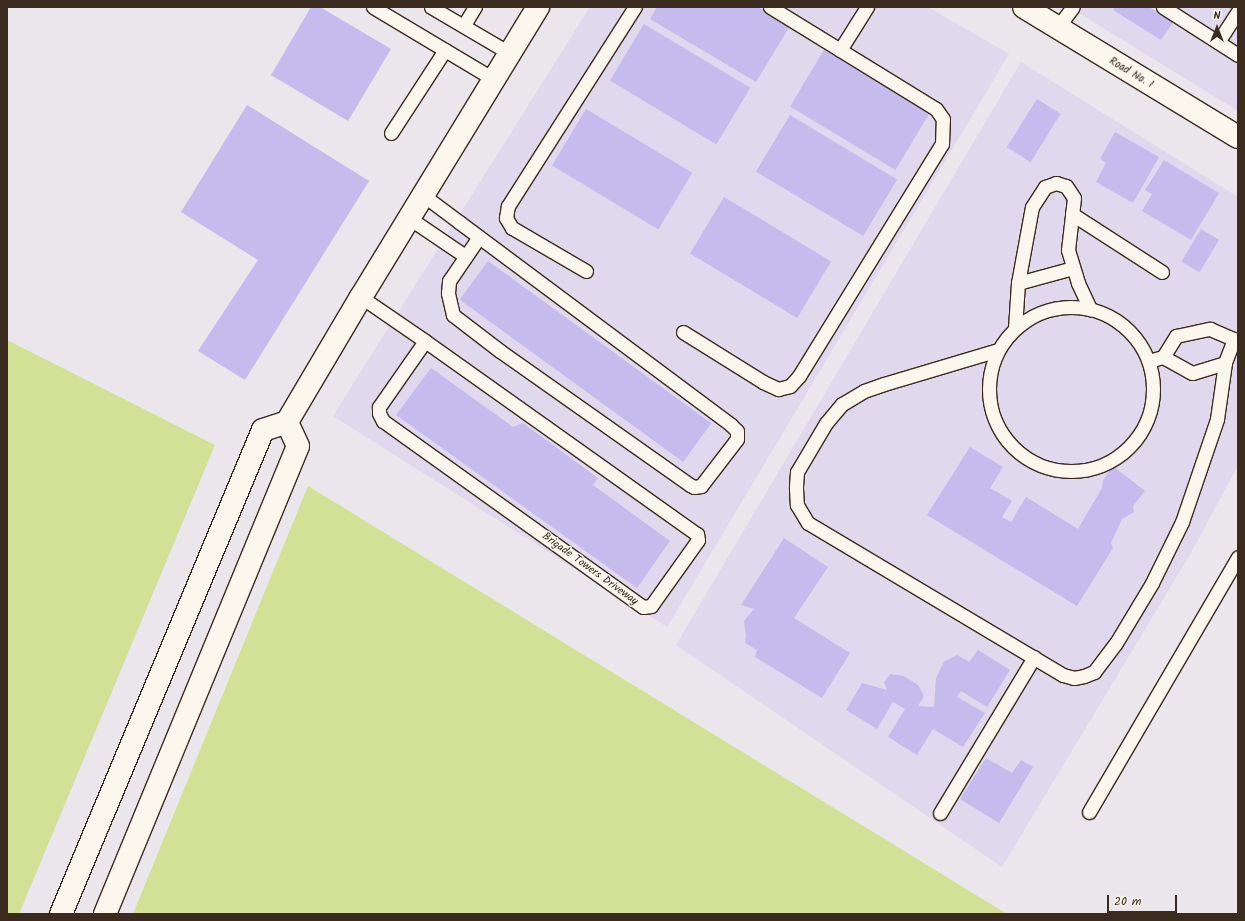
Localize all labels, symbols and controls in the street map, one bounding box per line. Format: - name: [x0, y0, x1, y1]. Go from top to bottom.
- text: N: [1214, 7, 1220, 25]
- north arrow: [1197, 8, 1237, 48]
- street label: Road No. 1: [1106, 55, 1156, 91]
- street label: Brigade Towers Driveway: [540, 530, 640, 608]
- scale bar: [1109, 887, 1179, 913]
- text: 20 m: [1114, 892, 1141, 911]

